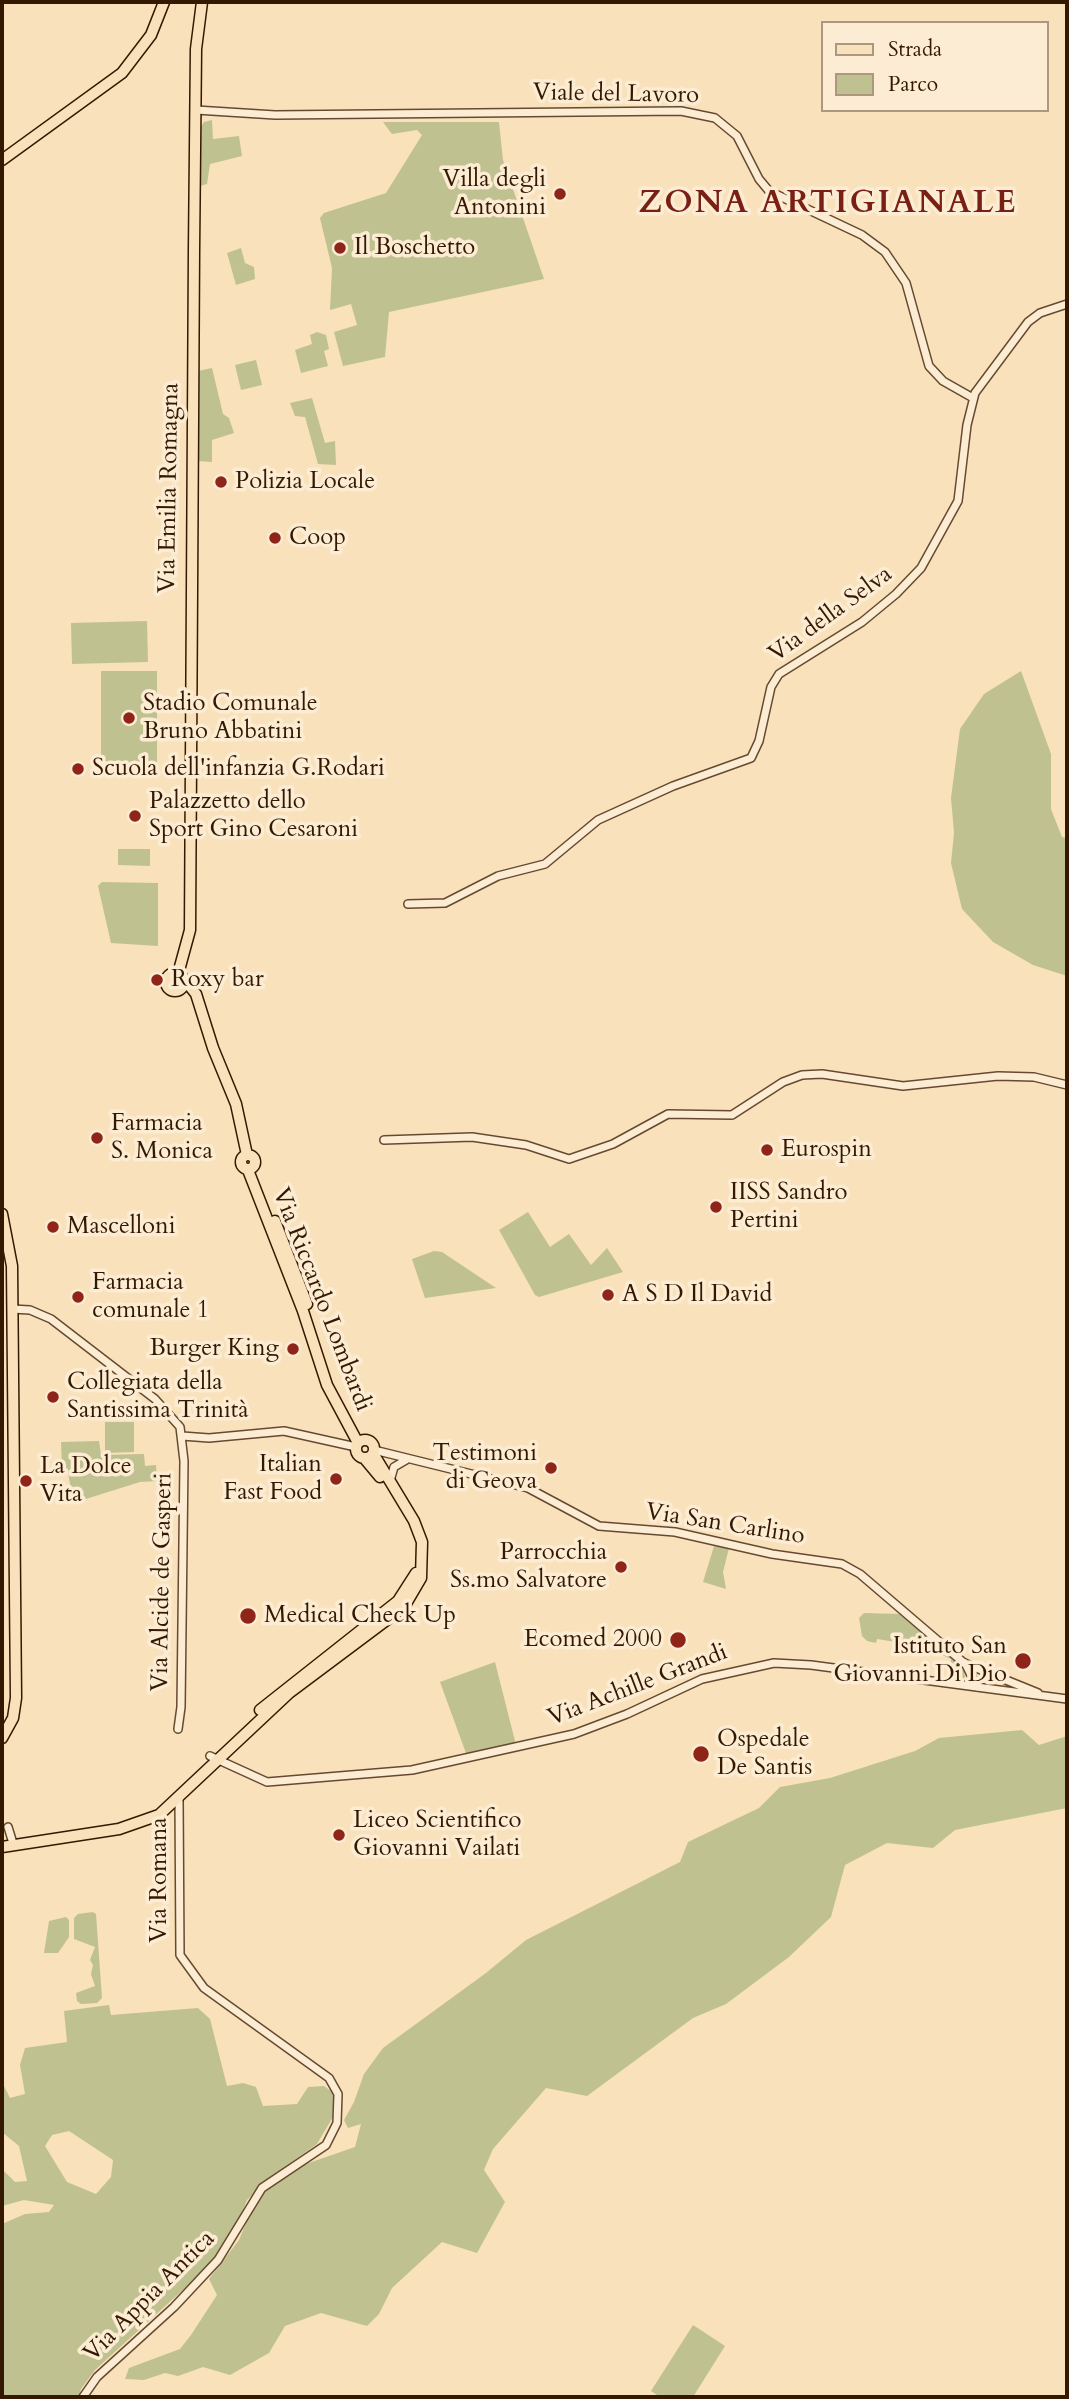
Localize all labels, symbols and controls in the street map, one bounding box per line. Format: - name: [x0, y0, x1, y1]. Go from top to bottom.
- legend: [820, 21, 1048, 112]
- text: Strada: [888, 35, 942, 64]
- text: Parco: [888, 70, 938, 99]
- street label: Viale del Lavoro: [533, 79, 699, 111]
- place label: Villa degli Antonini: [443, 166, 546, 222]
- marker: Villa degli Antonini: [552, 186, 568, 202]
- district label: ZONA ARTIGIANALE: [640, 186, 1016, 224]
- place label: Il Boschetto: [354, 234, 475, 262]
- marker: Il Boschetto: [332, 240, 348, 256]
- street label: Via Emilia Romagna: [154, 383, 186, 593]
- place label: Polizia Locale: [235, 468, 375, 496]
- marker: Polizia Locale: [213, 474, 229, 490]
- place label: Coop: [289, 524, 346, 552]
- marker: Coop: [267, 530, 283, 546]
- street label: Via della Selva: [764, 561, 898, 669]
- place label: Stadio Comunale Bruno Abbatini: [143, 690, 318, 746]
- marker: Stadio Comunale Bruno Abbatini: [121, 710, 137, 726]
- place label: Scuola dell'infanzia G.Rodari: [92, 755, 385, 783]
- marker: Scuola dell'infanzia G.Rodari: [70, 761, 86, 777]
- place label: Palazzetto dello Sport Gino Cesaroni: [149, 788, 358, 844]
- marker: Palazzetto dello Sport Gino Cesaroni: [127, 808, 143, 824]
- place label: Roxy bar: [171, 966, 264, 994]
- marker: Roxy bar: [149, 972, 165, 988]
- place label: Farmacia S. Monica: [111, 1110, 213, 1166]
- marker: Farmacia S. Monica: [89, 1130, 105, 1146]
- place label: Eurospin: [781, 1136, 872, 1164]
- marker: Eurospin: [759, 1142, 775, 1158]
- place label: IISS Sandro Pertini: [730, 1179, 847, 1235]
- street label: Via Riccardo Lombardi: [265, 1184, 377, 1416]
- marker: IISS Sandro Pertini: [708, 1199, 724, 1215]
- place label: Mascelloni: [67, 1213, 175, 1241]
- marker: Mascelloni: [45, 1219, 61, 1235]
- place label: Farmacia comunale 1: [92, 1269, 209, 1325]
- place label: A S D Il David: [622, 1281, 772, 1309]
- marker: A S D Il David: [600, 1287, 616, 1303]
- marker: Farmacia comunale 1: [70, 1289, 86, 1305]
- place label: Burger King: [150, 1335, 279, 1363]
- marker: Burger King: [285, 1341, 301, 1357]
- place label: Collegiata della Santissima Trinità: [67, 1369, 249, 1425]
- marker: Collegiata della Santissima Trinità: [45, 1389, 61, 1405]
- place label: Testimoni di Geova: [432, 1440, 537, 1496]
- place label: Italian Fast Food: [224, 1451, 322, 1507]
- place label: La Dolce Vita: [40, 1453, 132, 1509]
- marker: Testimoni di Geova: [543, 1460, 559, 1476]
- marker: Italian Fast Food: [328, 1471, 344, 1487]
- street label: Via Alcide de Gasperi: [147, 1472, 179, 1692]
- marker: La Dolce Vita: [18, 1473, 34, 1489]
- street label: Via San Carlino: [643, 1498, 807, 1552]
- place label: Parrocchia Ss.mo Salvatore: [450, 1539, 607, 1595]
- marker: Parrocchia Ss.mo Salvatore: [613, 1559, 629, 1575]
- place label: Medical Check Up: [264, 1602, 456, 1630]
- marker: Medical Check Up: [238, 1606, 258, 1626]
- place label: Ecomed 2000: [524, 1626, 662, 1654]
- marker: Ecomed 2000: [668, 1630, 688, 1650]
- place label: Istituto San Giovanni Di Dio: [833, 1633, 1007, 1689]
- street label: Via Achille Grandi: [544, 1639, 732, 1733]
- marker: Istituto San Giovanni Di Dio: [1013, 1651, 1033, 1671]
- place label: Ospedale De Santis: [717, 1726, 812, 1782]
- marker: Ospedale De Santis: [691, 1744, 711, 1764]
- place label: Liceo Scientifico Giovanni Vailati: [353, 1807, 522, 1863]
- street label: Via Romana: [146, 1817, 174, 1943]
- marker: Liceo Scientifico Giovanni Vailati: [331, 1827, 347, 1843]
- street label: Via Appia Antica: [78, 2225, 222, 2369]

